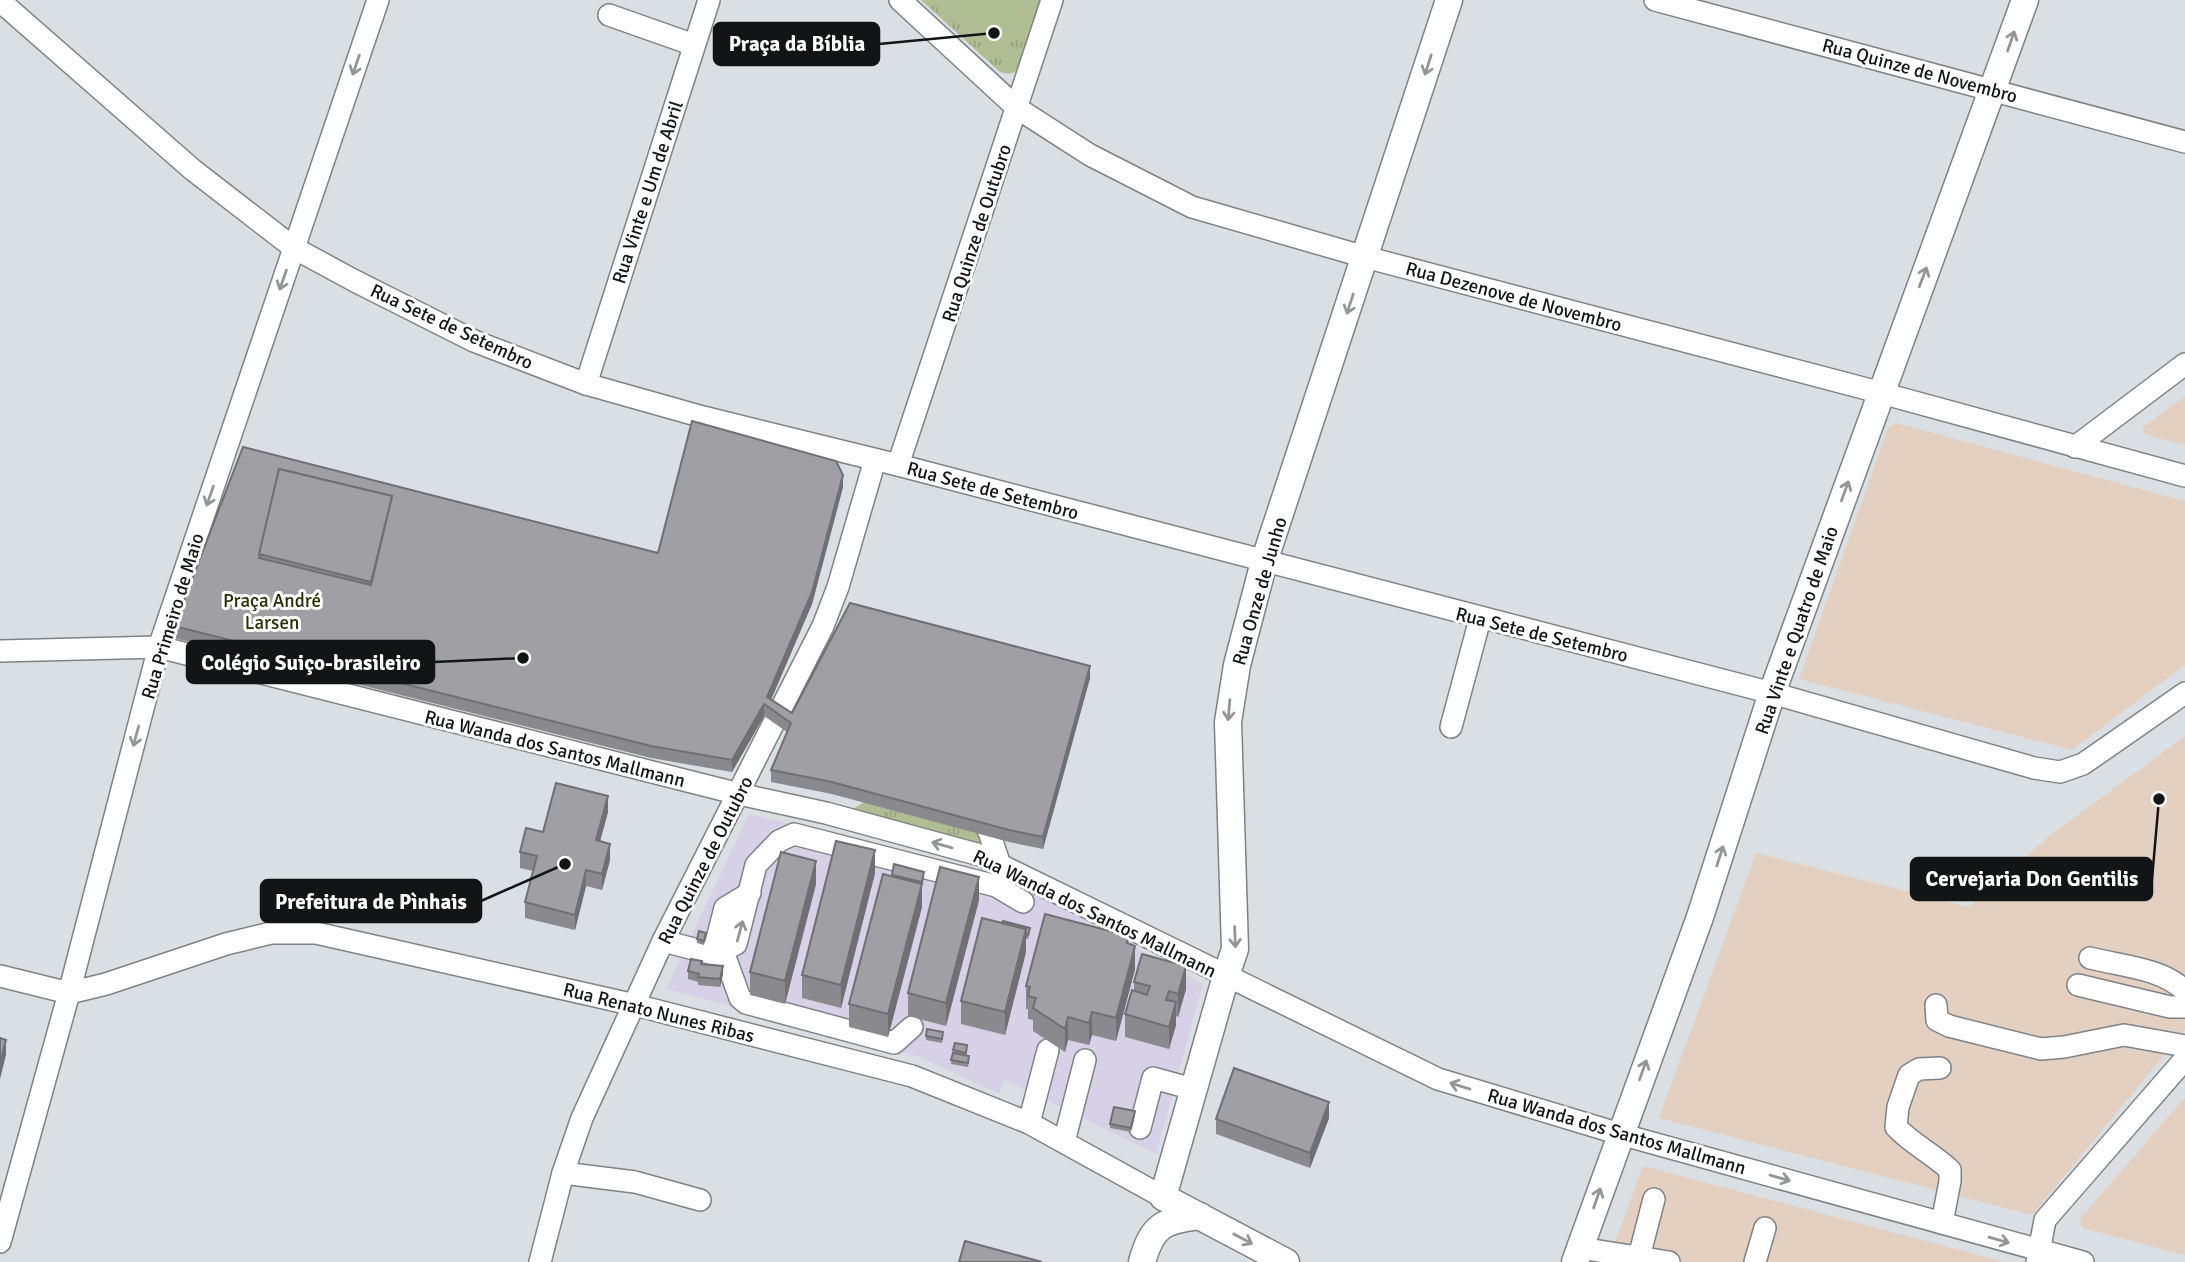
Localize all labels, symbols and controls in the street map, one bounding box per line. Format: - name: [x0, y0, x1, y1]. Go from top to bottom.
- callout: Praça da Bíblia: [714, 23, 879, 65]
- one-way arrow: [2006, 30, 2018, 52]
- text: Praça da Bíblia: [729, 31, 866, 57]
- street label: Rua Quinze de Novembro: [1819, 33, 2020, 109]
- one-way arrow: [349, 53, 361, 75]
- one-way arrow: [1421, 54, 1434, 76]
- street label: Rua Vinte e Um de Abril: [607, 98, 689, 287]
- street label: Rua Quinze de Outubro: [937, 141, 1017, 325]
- street label: Rua Dezenove de Novembro: [1403, 257, 1625, 337]
- one-way arrow: [1918, 267, 1931, 289]
- one-way arrow: [276, 269, 289, 291]
- street label: Rua Sete de Setembro: [366, 279, 537, 375]
- one-way arrow: [1342, 293, 1355, 315]
- street label: Rua Sete de Setembro: [904, 456, 1081, 525]
- one-way arrow: [1840, 480, 1852, 502]
- one-way arrow: [203, 484, 215, 506]
- street label: Rua Onze de Junho: [1227, 514, 1293, 668]
- street label: Rua Vinte e Quatro de Maio: [1750, 523, 1844, 738]
- street label: Rua Primeiro de Maio: [136, 530, 210, 702]
- park label: Praça André Larsen: [223, 589, 321, 635]
- street label: Rua Sete de Setembro: [1453, 602, 1631, 668]
- callout: Colégio Suiço-brasileiro: [187, 641, 434, 683]
- text: Colégio Suiço-brasileiro: [201, 650, 421, 676]
- one-way arrow: [1223, 698, 1236, 721]
- street label: Rua Wanda dos Santos Mallmann: [422, 705, 688, 793]
- one-way arrow: [129, 724, 142, 747]
- street label: Rua Quinze de Outubro: [653, 772, 759, 949]
- one-way arrow: [931, 837, 953, 850]
- street label: Rua Wanda dos Santos Mallmann: [969, 844, 1220, 983]
- one-way arrow: [1714, 845, 1727, 867]
- callout: Cervejaria Don Gentilis: [1911, 858, 2152, 900]
- text: Cervejaria Don Gentilis: [1926, 866, 2138, 892]
- callout: Prefeitura de Pìnhais: [261, 880, 481, 922]
- text: Prefeitura de Pìnhais: [275, 889, 467, 915]
- one-way arrow: [734, 920, 747, 943]
- one-way arrow: [1228, 925, 1242, 948]
- street label: Rua Renato Nunes Ribas: [561, 978, 757, 1048]
- one-way arrow: [1638, 1059, 1650, 1081]
- one-way arrow: [1450, 1078, 1472, 1091]
- street label: Rua Wanda dos Santos Mallmann: [1485, 1084, 1749, 1180]
- one-way arrow: [1769, 1173, 1791, 1186]
- one-way arrow: [1591, 1187, 1604, 1209]
- one-way arrow: [1232, 1232, 1252, 1246]
- one-way arrow: [1988, 1234, 2010, 1247]

